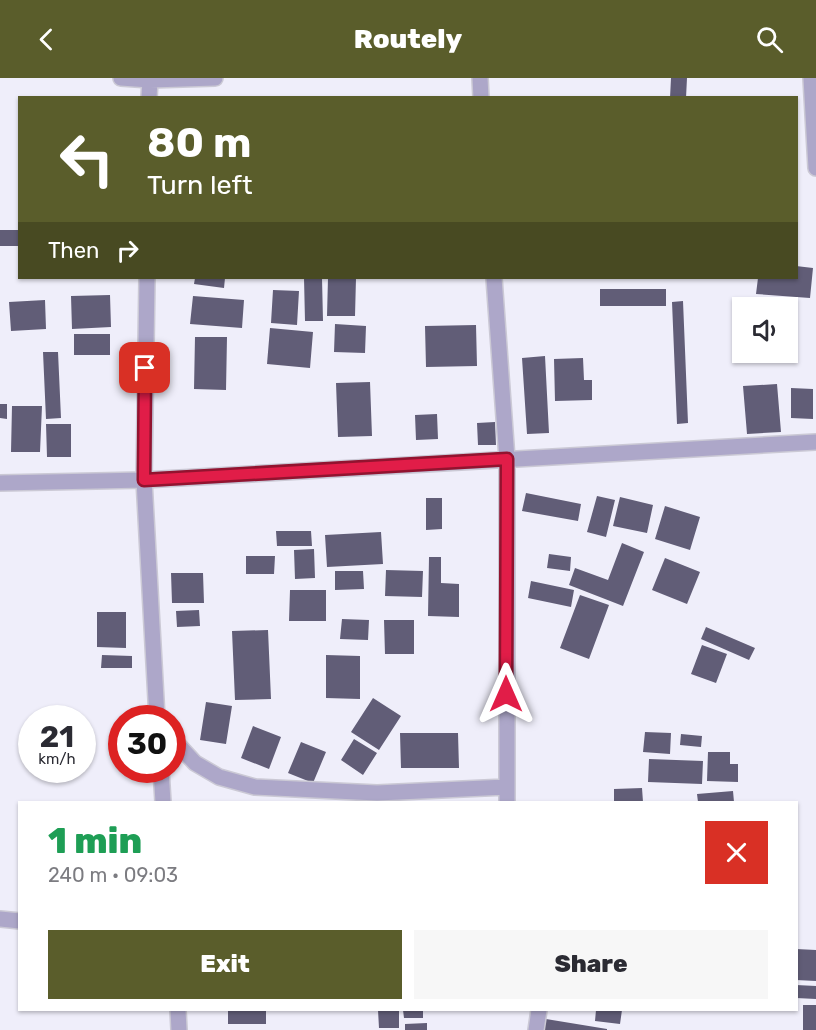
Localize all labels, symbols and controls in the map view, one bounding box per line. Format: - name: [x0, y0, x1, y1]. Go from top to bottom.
- icon: back: [30, 23, 63, 56]
- text: Routely: [354, 23, 462, 55]
- icon: search: [753, 23, 786, 56]
- text: 80 m: [147, 118, 251, 168]
- icon: left: [48, 120, 126, 198]
- text: Turn left: [147, 169, 252, 201]
- icon: right: [111, 234, 144, 267]
- text: Then: [48, 237, 99, 264]
- map controls: [732, 297, 798, 363]
- button: sound: [732, 297, 798, 363]
- pin: [119, 342, 170, 393]
- icon: arrive: [128, 351, 161, 384]
- position arrow: [474, 662, 538, 726]
- speed limit sign: 30: [108, 705, 186, 783]
- text: 21: [40, 719, 74, 755]
- text: km/h: [38, 750, 76, 768]
- text: 1 min: [48, 819, 142, 862]
- button: close: [705, 821, 768, 884]
- text: 240 m · 09:03: [48, 863, 178, 887]
- button: Exit: [48, 930, 402, 999]
- button: Share: [414, 930, 768, 999]

